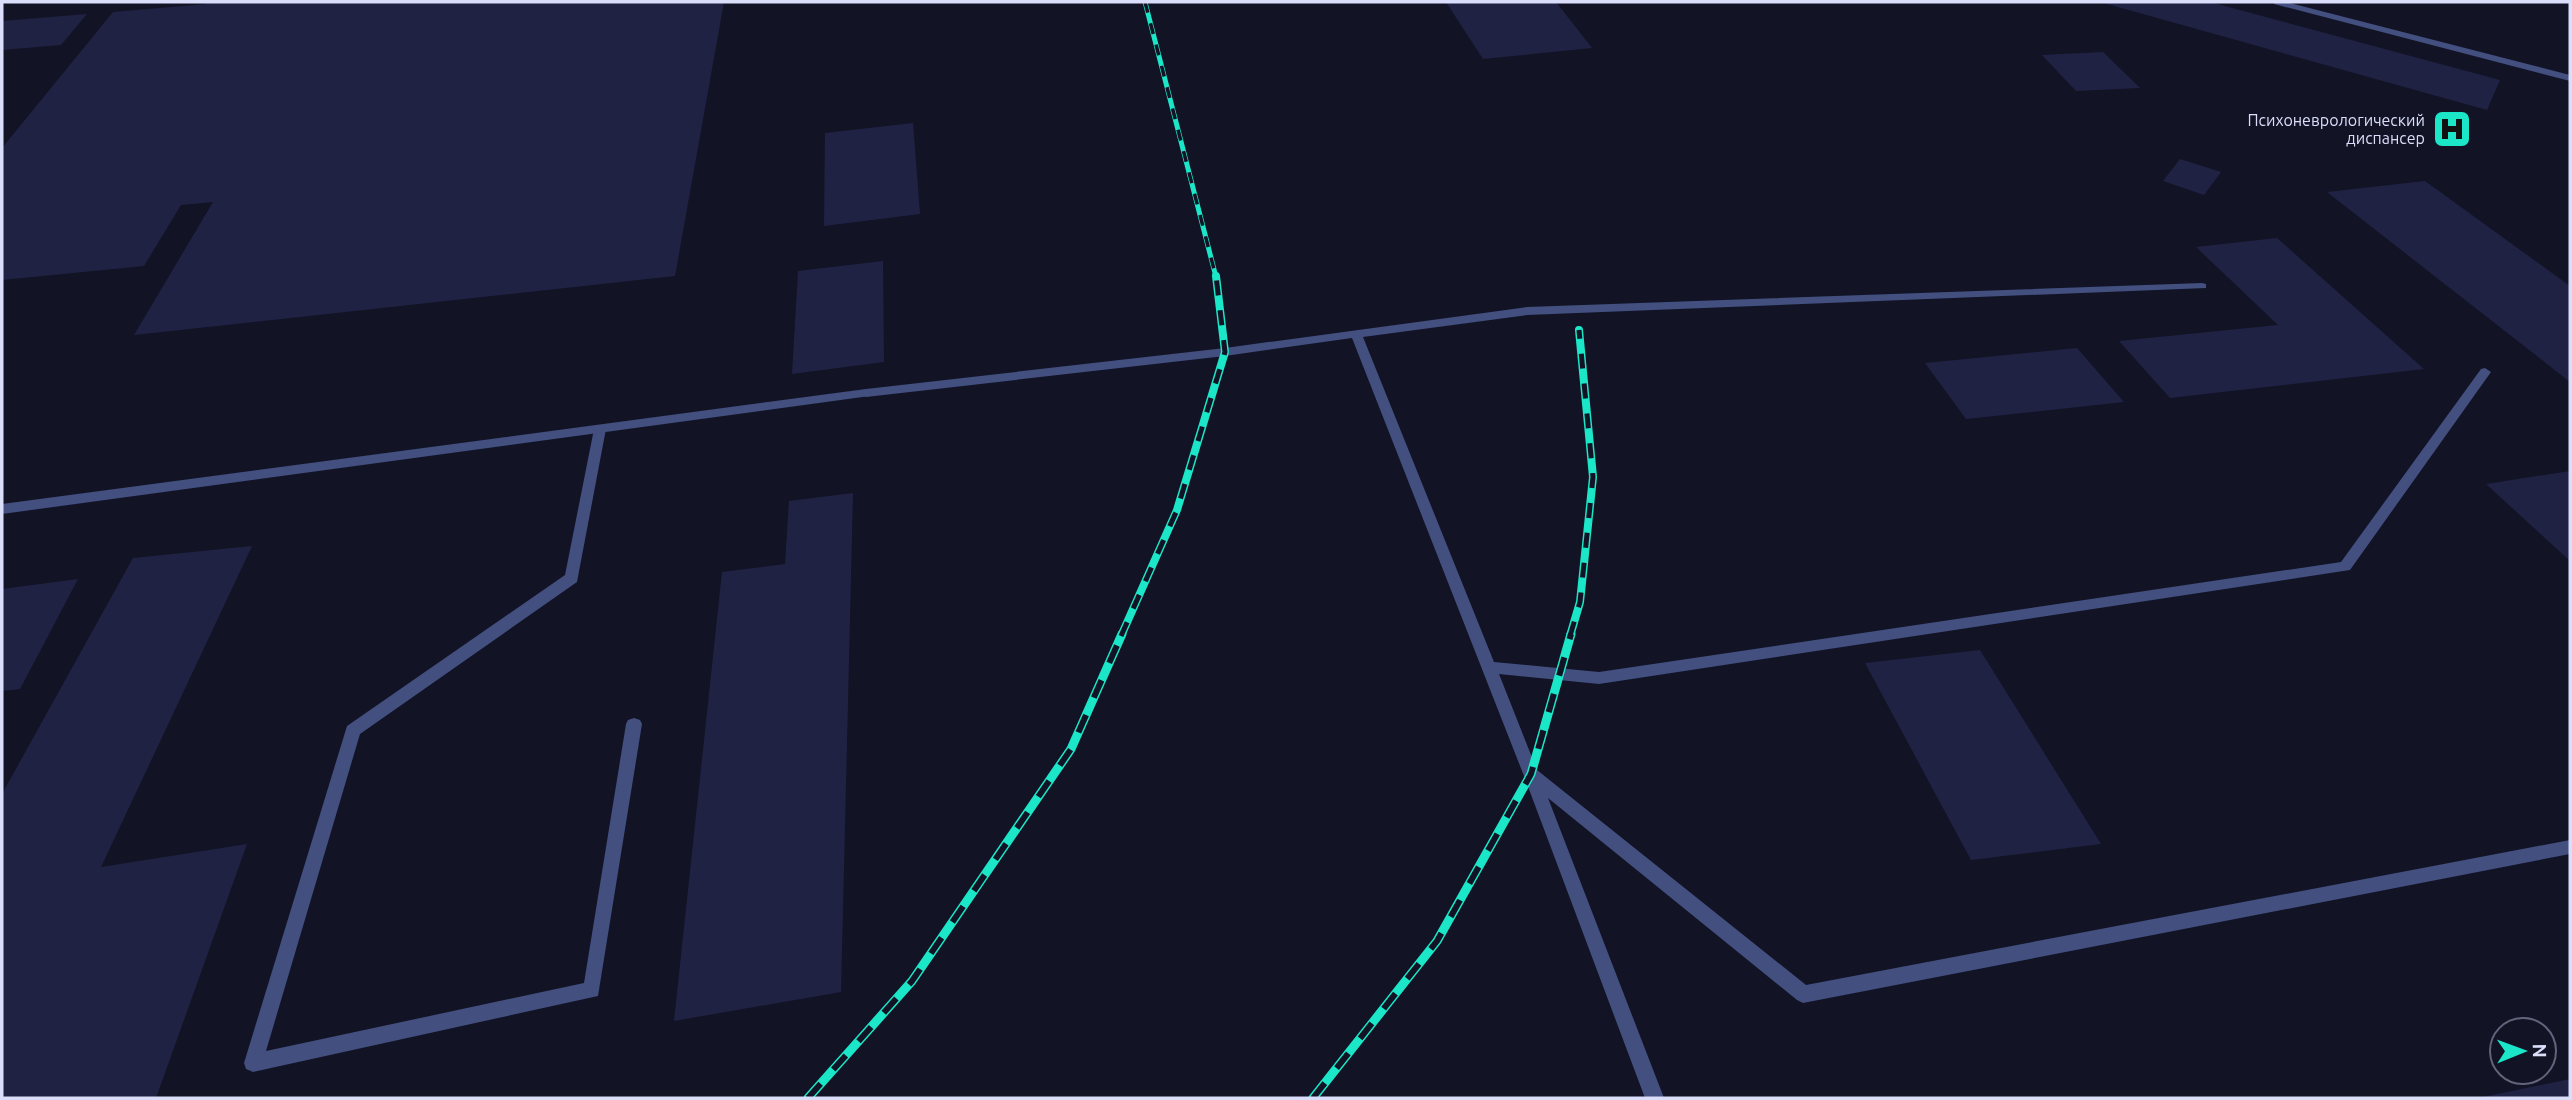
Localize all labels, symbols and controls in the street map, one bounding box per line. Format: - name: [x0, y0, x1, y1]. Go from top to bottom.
- hospital icon: Психоневрологический диспансер: [2431, 108, 2473, 150]
- place label: Психоневрологический диспансер: [2248, 111, 2425, 147]
- north arrow: [2488, 1016, 2558, 1086]
- text: N: [2529, 1043, 2551, 1058]

